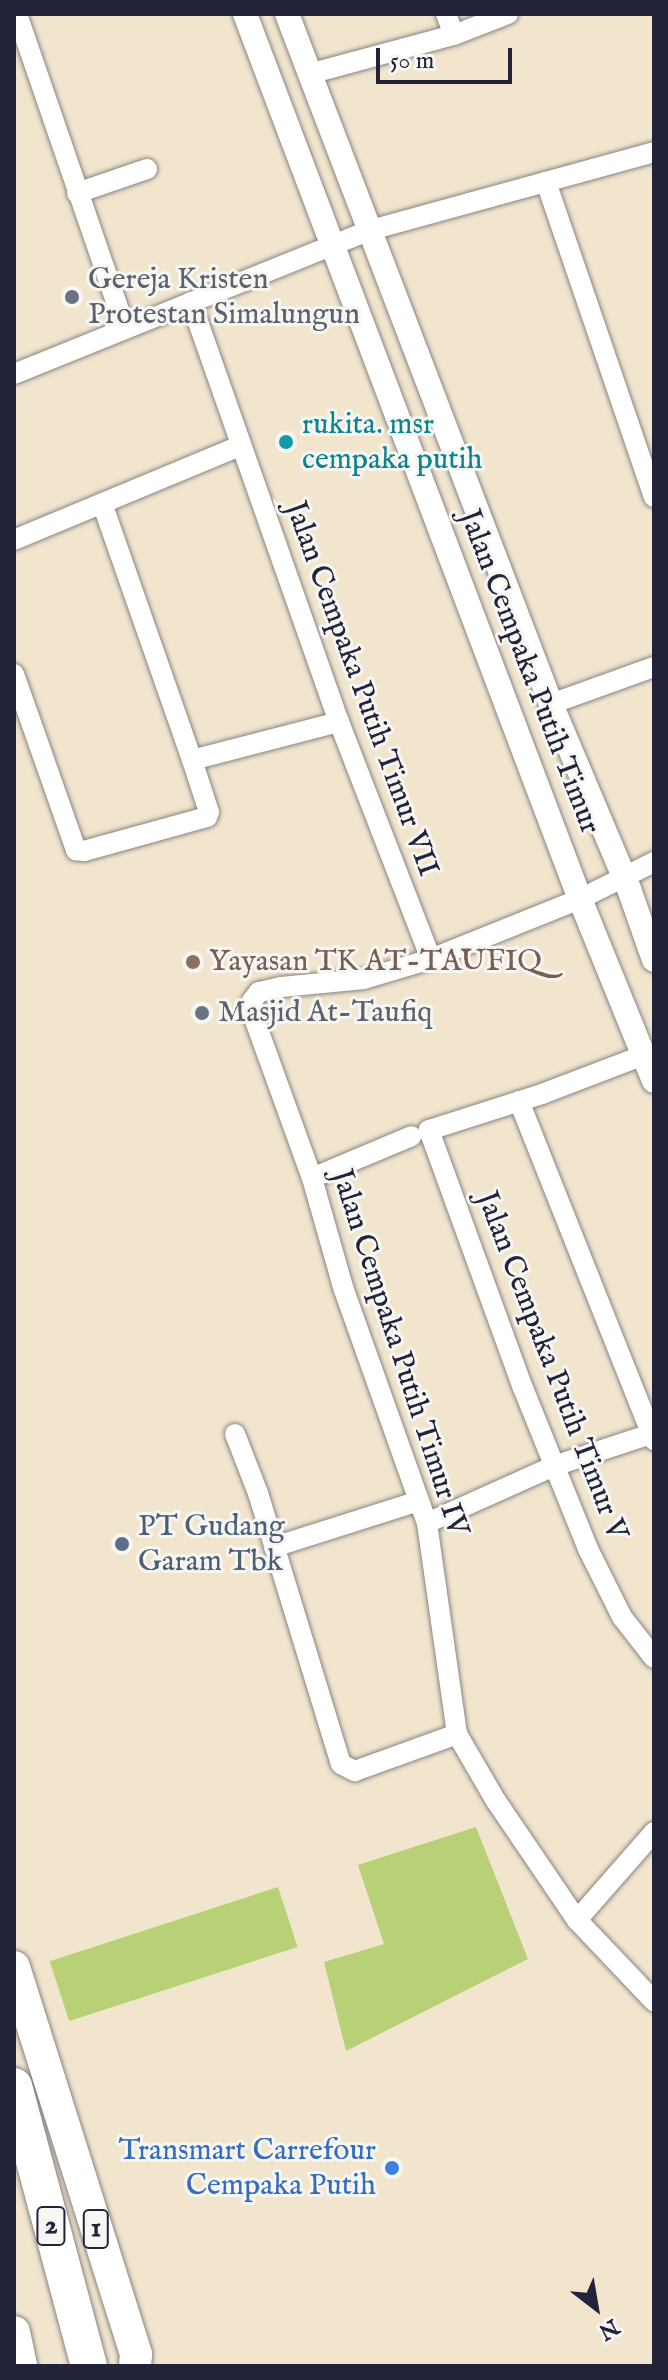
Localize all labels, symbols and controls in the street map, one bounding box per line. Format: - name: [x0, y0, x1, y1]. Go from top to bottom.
- scale bar: [380, 32, 516, 82]
- text: 50 m: [390, 46, 434, 77]
- place label: Gereja Kristen Protestan Simalungun: [88, 262, 360, 332]
- marker: Gereja Kristen Protestan Simalungun: [63, 288, 81, 306]
- place label: rukita. msr cempaka putih: [302, 407, 483, 478]
- marker: rukita. msr cempaka putih: [277, 433, 295, 451]
- street label: Jalan Cempaka Putih Timur VII: [276, 497, 446, 881]
- street label: Jalan Cempaka Putih Timur: [450, 505, 608, 839]
- place label: Yayasan TK AT-TAUFIQ: [209, 944, 542, 980]
- marker: Yayasan TK AT-TAUFIQ: [184, 953, 202, 971]
- place label: Masjid At-Taufiq: [218, 995, 432, 1031]
- marker: Masjid At-Taufiq: [193, 1004, 211, 1022]
- street label: Jalan Cempaka Putih Timur IV: [323, 1165, 475, 1541]
- street label: Jalan Cempaka Putih Timur V: [468, 1187, 634, 1545]
- place label: PT Gudang Garam Tbk: [138, 1509, 285, 1580]
- marker: PT Gudang Garam Tbk: [113, 1535, 131, 1553]
- place label: Transmart Carrefour Cempaka Putih: [118, 2133, 376, 2204]
- marker: Transmart Carrefour Cempaka Putih: [383, 2159, 401, 2177]
- road number: 2: [35, 2202, 67, 2250]
- road number: 1: [82, 2205, 110, 2253]
- north arrow: [556, 2268, 636, 2348]
- text: N: [593, 2312, 624, 2345]

